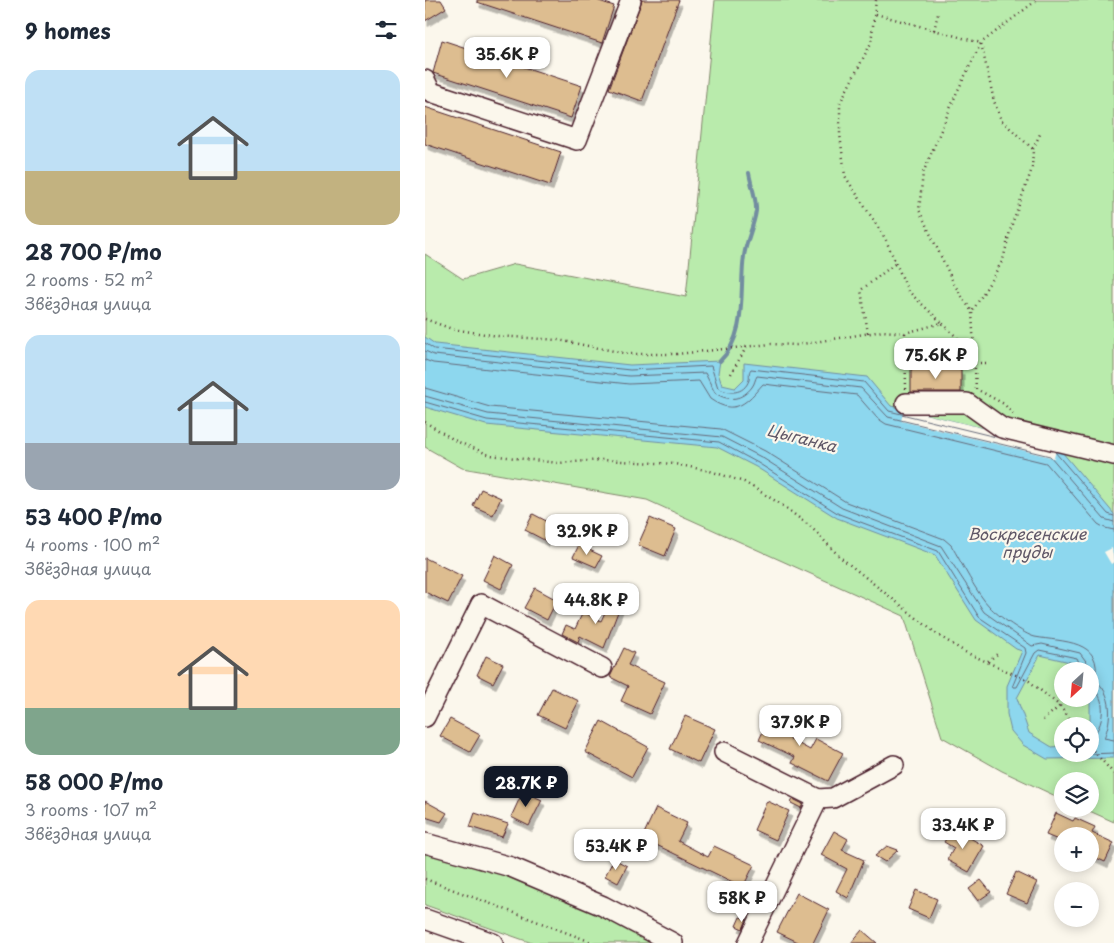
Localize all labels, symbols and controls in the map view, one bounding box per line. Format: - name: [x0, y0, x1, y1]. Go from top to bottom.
- text: 9 homes: [25, 14, 111, 46]
- icon: filters: [372, 16, 400, 44]
- pin: 35.6K ₽: [461, 36, 553, 79]
- text: 35.6K ₽: [475, 41, 539, 65]
- icon: home: [168, 103, 258, 193]
- text: 28 700 ₽/mo: [25, 235, 162, 267]
- text: 2 rooms · 52 m²: [25, 267, 153, 291]
- text: Звёздная улица: [25, 291, 151, 315]
- pin: 75.6K ₽: [890, 338, 982, 380]
- text: 75.6K ₽: [905, 342, 967, 366]
- icon: home: [168, 368, 258, 458]
- water label: Цыганка: [765, 417, 840, 457]
- text: 53 400 ₽/mo: [25, 500, 162, 532]
- pin: 32.9K ₽: [541, 514, 633, 556]
- text: 32.9K ₽: [556, 518, 618, 542]
- water label: Воскресенские пруды: [968, 521, 1088, 563]
- text: 4 rooms · 100 m²: [25, 532, 160, 556]
- text: Звёздная улица: [25, 556, 151, 580]
- pin: 44.8K ₽: [550, 582, 642, 625]
- text: 44.8K ₽: [564, 587, 628, 611]
- icon: home: [168, 633, 258, 723]
- north arrow: [1054, 662, 1099, 708]
- map controls: [1054, 662, 1099, 927]
- pin: 37.9K ₽: [754, 704, 846, 747]
- text: 37.9K ₽: [770, 709, 830, 733]
- button: locate: [1054, 717, 1099, 762]
- text: 58 000 ₽/mo: [25, 765, 163, 797]
- pin: 28.7K ₽: [480, 766, 572, 808]
- text: 28.7K ₽: [495, 770, 557, 794]
- button: layers: [1054, 772, 1099, 817]
- text: 3 rooms · 107 m²: [25, 797, 157, 821]
- pin: 33.4K ₽: [917, 808, 1009, 850]
- text: 33.4K ₽: [932, 812, 994, 836]
- text: Звёздная улица: [25, 821, 151, 845]
- button: +: [1054, 827, 1099, 872]
- pin: 53.4K ₽: [570, 828, 662, 871]
- text: 53.4K ₽: [585, 833, 647, 857]
- pin: 58K ₽: [707, 880, 777, 923]
- button: −: [1054, 882, 1099, 927]
- text: 58K ₽: [718, 885, 766, 909]

